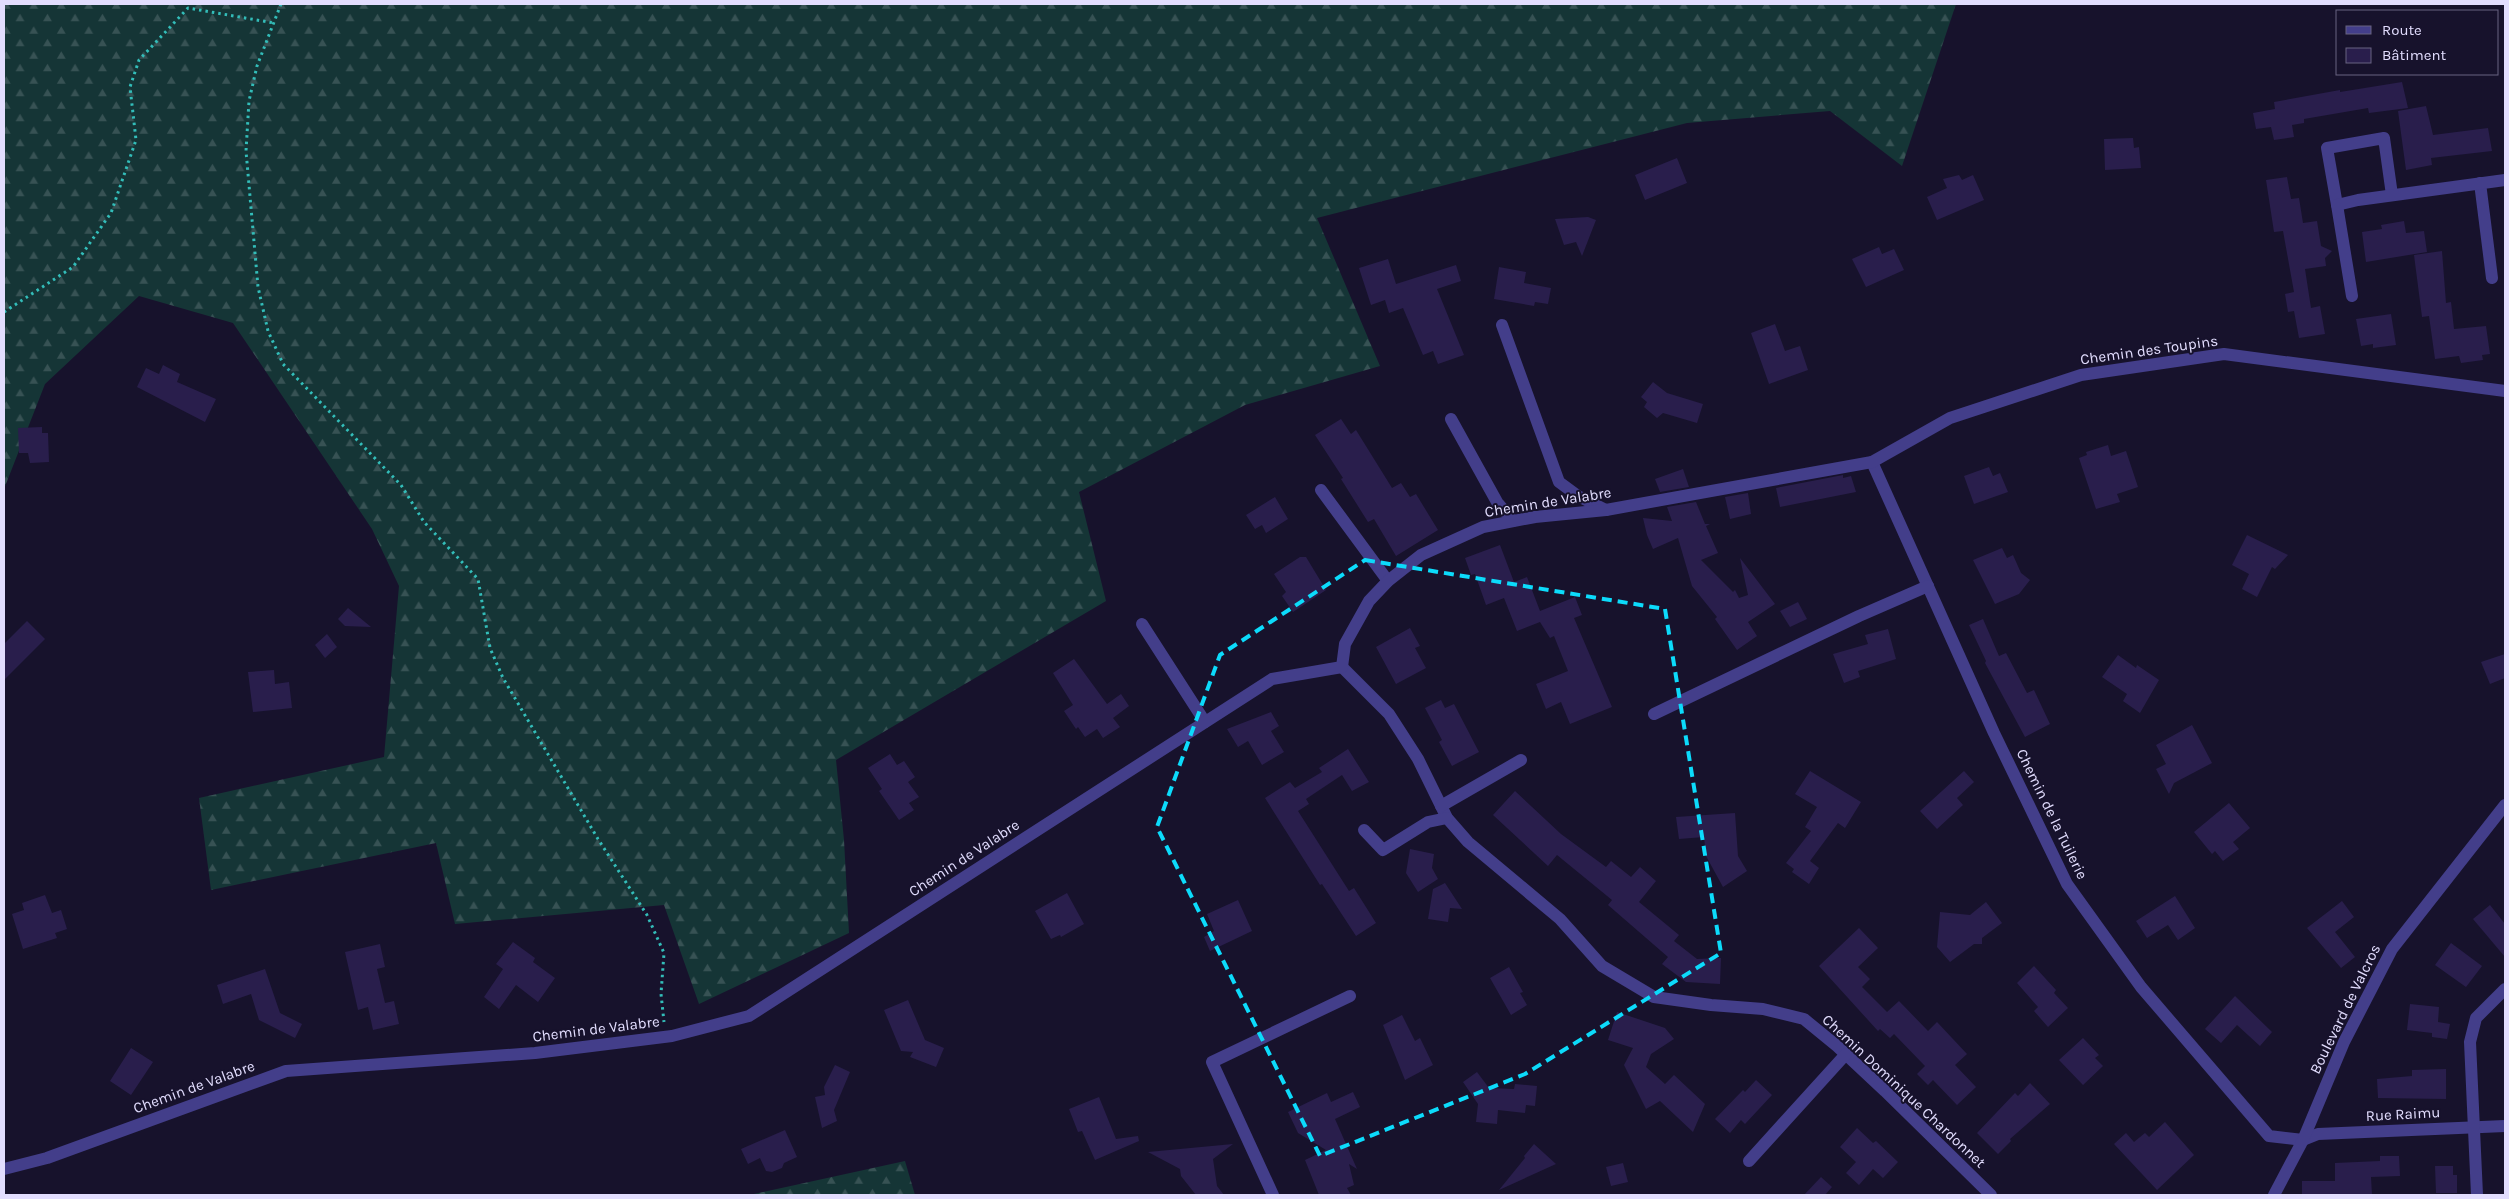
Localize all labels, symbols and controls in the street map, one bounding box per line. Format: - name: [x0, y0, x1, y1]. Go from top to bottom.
- legend: [2336, 10, 2499, 75]
- text: Route: [2382, 21, 2422, 39]
- text: Bâtiment: [2382, 46, 2446, 64]
- street label: Chemin des Toupins: [2079, 331, 2219, 369]
- street label: Chemin de Valabre: [1483, 483, 1613, 521]
- street label: Chemin de la Tuilerie: [2013, 746, 2091, 882]
- street label: Chemin de Valabre: [905, 816, 1023, 900]
- street label: Boulevard de Valcros: [2306, 941, 2384, 1077]
- street label: Chemin Dominique Chardonnet: [1819, 1011, 1990, 1172]
- street label: Chemin de Valabre: [531, 1012, 661, 1046]
- street label: Chemin de Valabre: [131, 1057, 257, 1117]
- street label: Rue Raimu: [2365, 1103, 2441, 1125]

